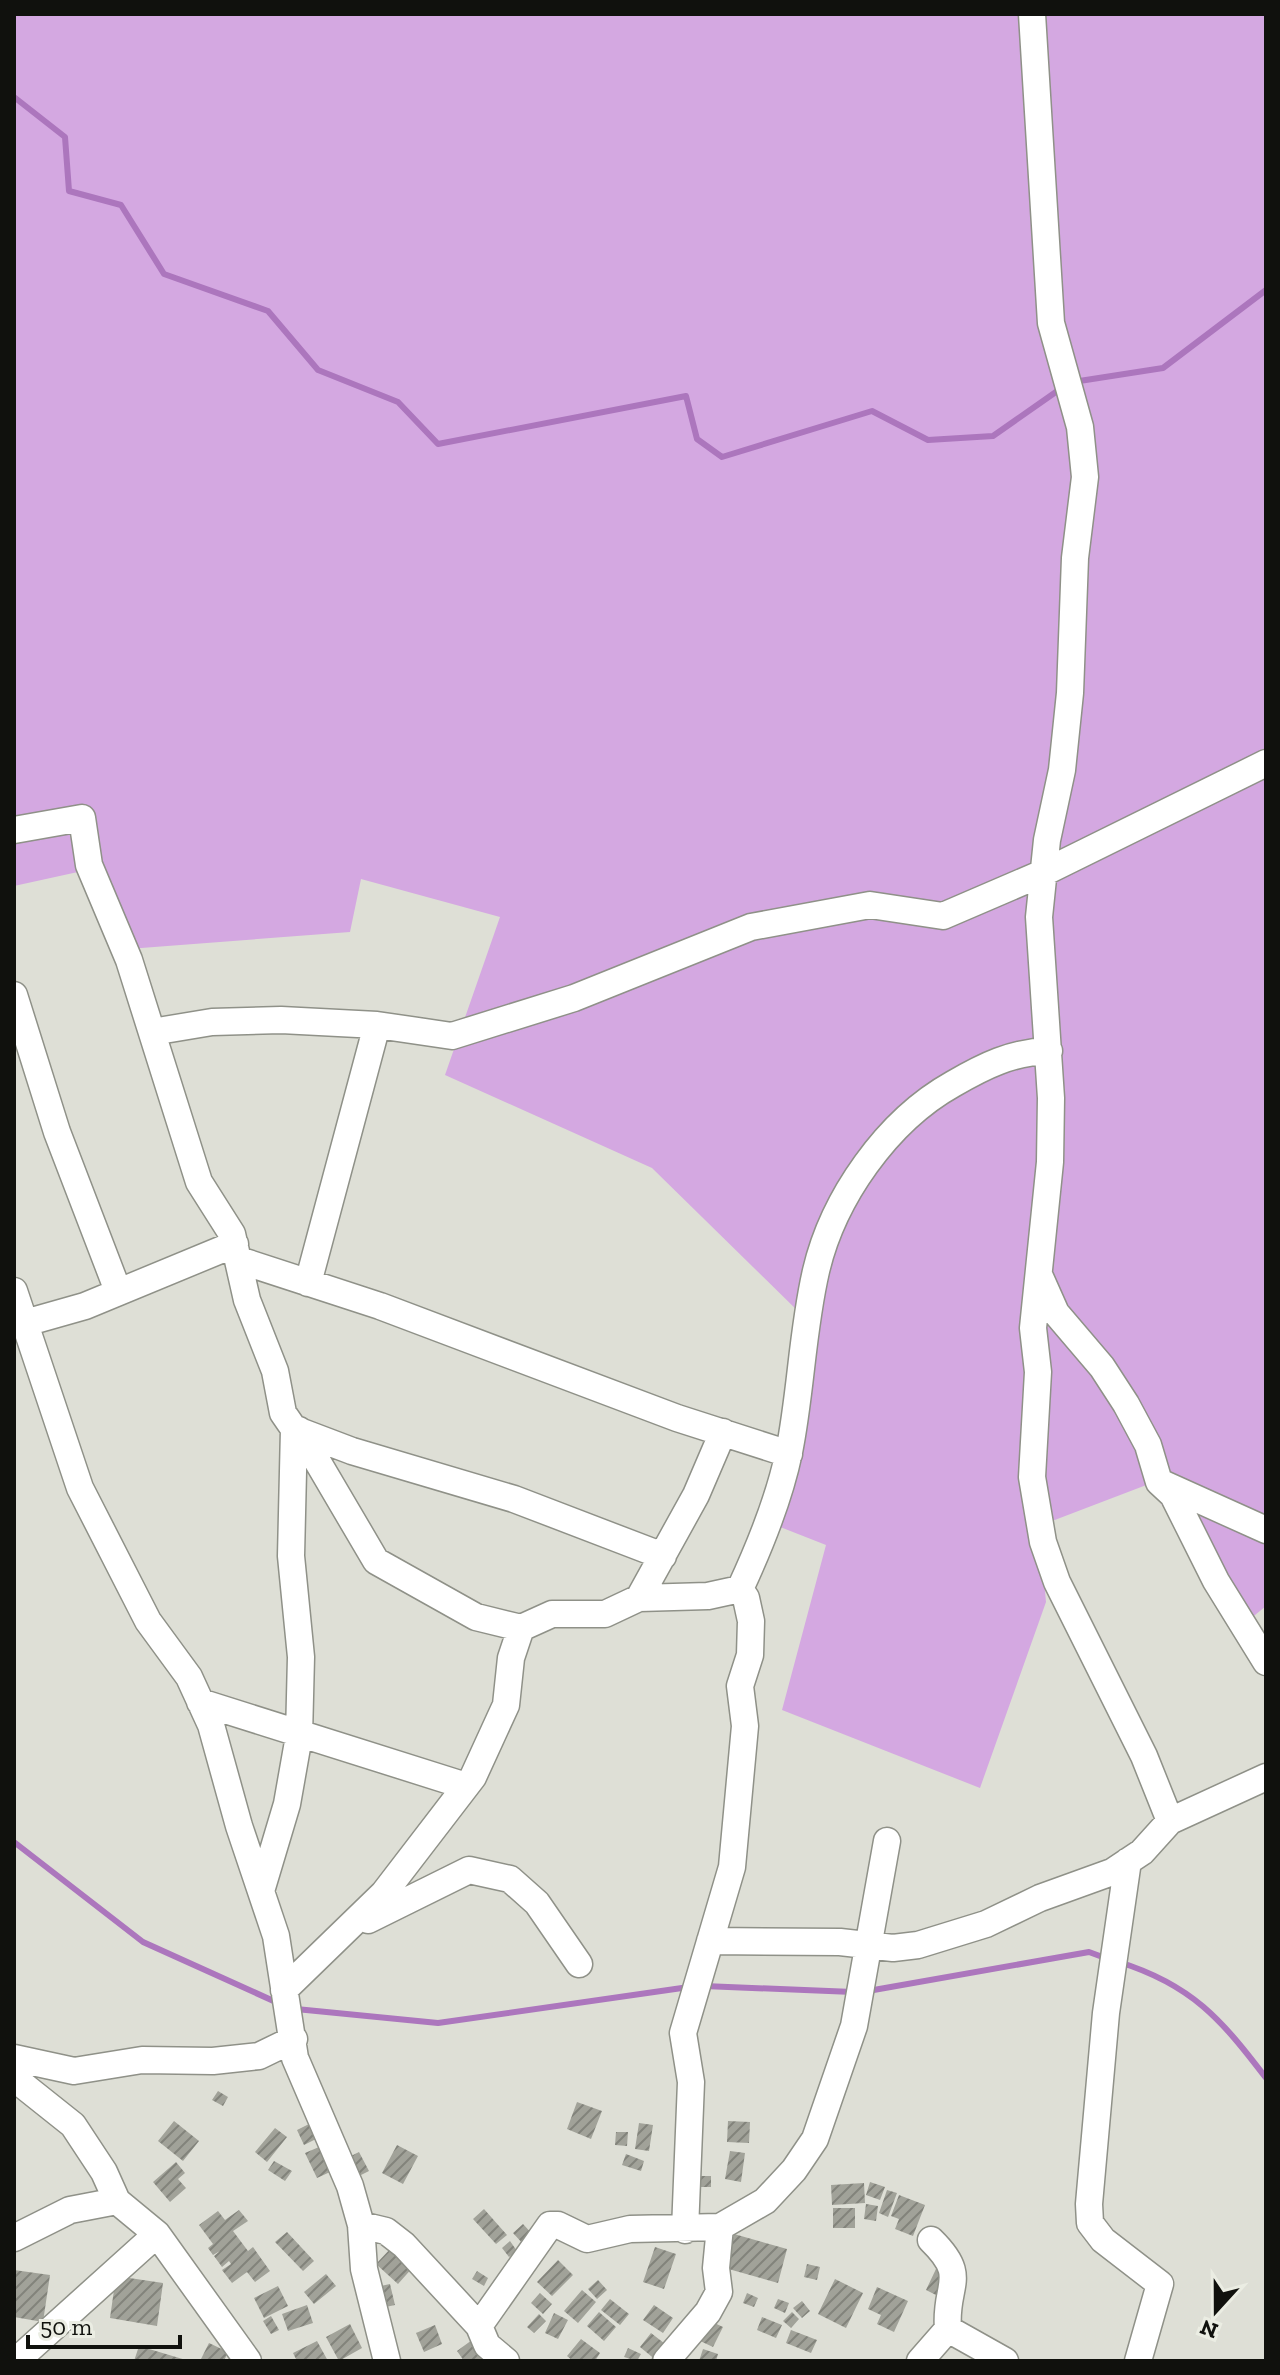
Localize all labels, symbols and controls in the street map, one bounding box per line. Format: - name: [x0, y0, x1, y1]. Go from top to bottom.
- north arrow: [1176, 2271, 1256, 2351]
- scale bar: [28, 2299, 180, 2349]
- text: 50 m: [40, 2312, 93, 2341]
- text: N: [1196, 2314, 1222, 2345]

